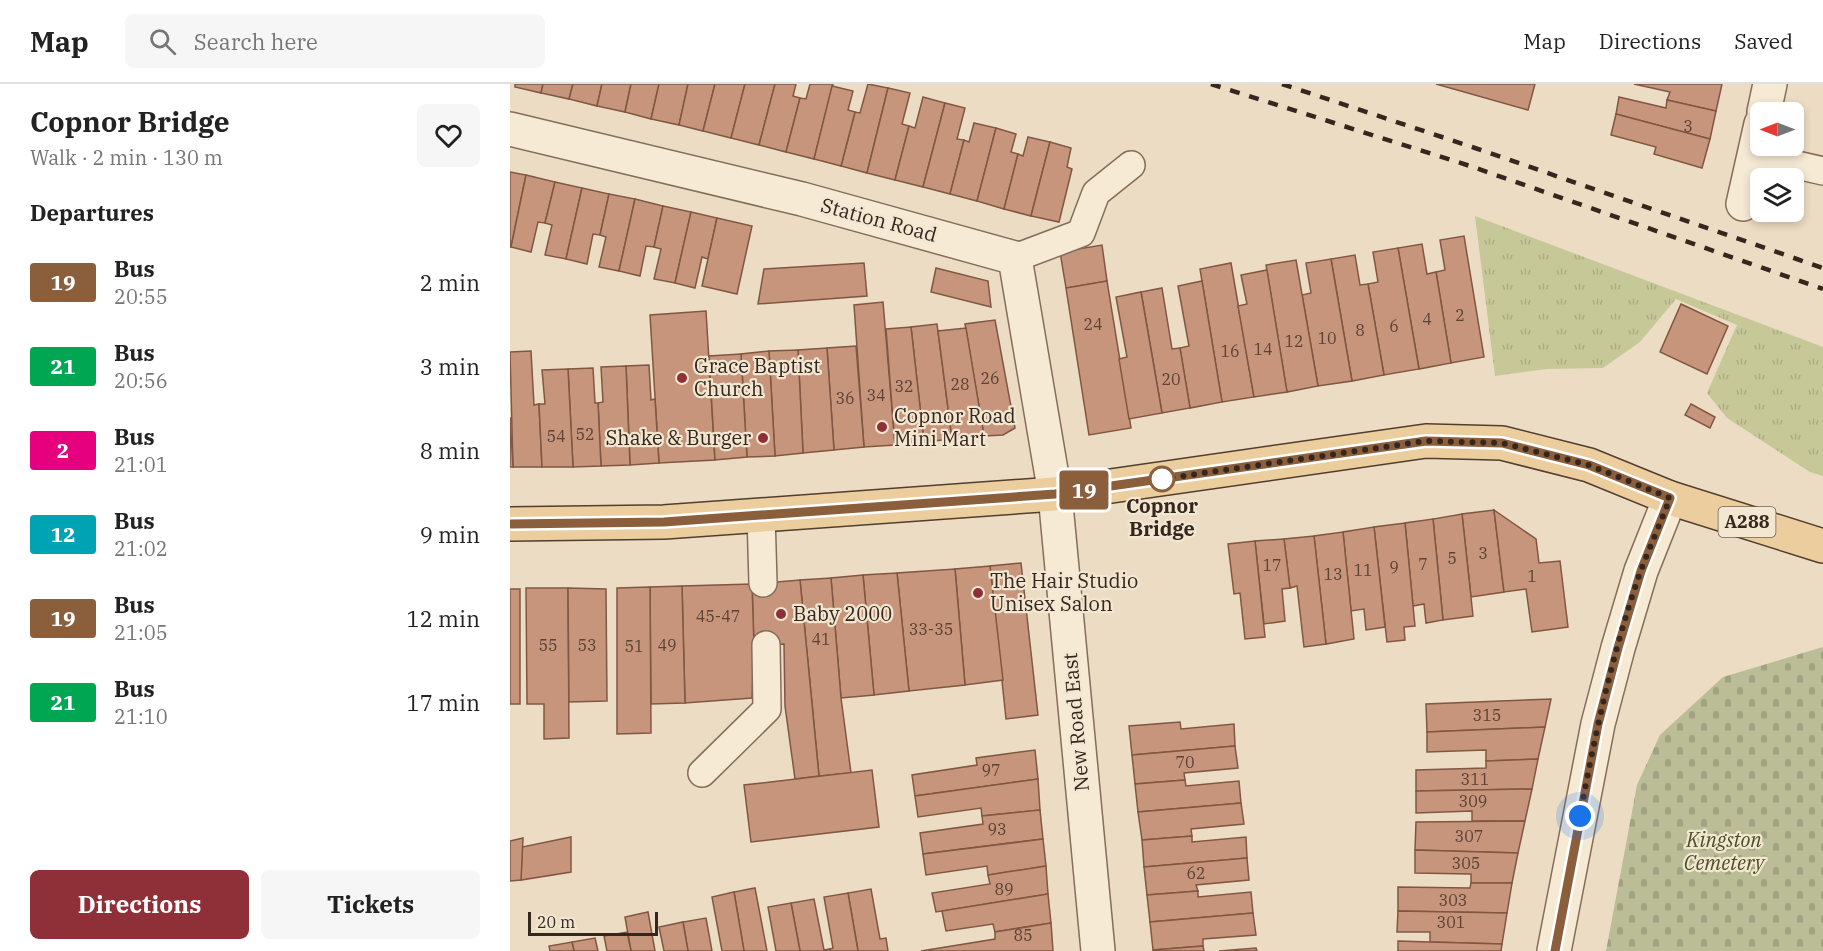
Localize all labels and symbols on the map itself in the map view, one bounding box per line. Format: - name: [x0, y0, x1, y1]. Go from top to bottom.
- north arrow: [1750, 102, 1804, 156]
- house number: 3: [1683, 116, 1693, 136]
- street label: Station Road: [818, 191, 940, 248]
- house number: 2: [1455, 305, 1465, 325]
- house number: 4: [1422, 309, 1432, 329]
- house number: 24: [1083, 314, 1103, 334]
- house number: 6: [1389, 316, 1399, 336]
- house number: 8: [1355, 320, 1365, 340]
- house number: 10: [1317, 328, 1337, 348]
- house number: 12: [1284, 331, 1304, 351]
- house number: 14: [1253, 339, 1273, 359]
- house number: 16: [1220, 341, 1240, 361]
- place label: Grace Baptist Church: [694, 352, 820, 402]
- house number: 26: [980, 368, 1000, 388]
- house number: 20: [1161, 369, 1181, 389]
- marker: Grace Baptist Church: [675, 371, 689, 385]
- house number: 28: [950, 374, 970, 394]
- house number: 32: [894, 376, 914, 396]
- house number: 34: [866, 385, 886, 405]
- house number: 36: [835, 388, 855, 408]
- place label: Copnor Road Mini Mart: [894, 402, 1016, 452]
- marker: Copnor Road Mini Mart: [875, 420, 889, 434]
- house number: 52: [575, 424, 595, 444]
- place label: Shake & Burger: [605, 424, 751, 451]
- house number: 54: [546, 426, 566, 446]
- marker: Shake & Burger: [756, 431, 770, 445]
- marker: Copnor Bridge: [1149, 466, 1175, 492]
- line badge: 19: [1057, 470, 1111, 510]
- place label: Copnor Bridge: [1126, 492, 1198, 542]
- road number: A288: [1718, 507, 1776, 537]
- house number: 3: [1478, 543, 1488, 563]
- house number: 5: [1447, 548, 1457, 568]
- house number: 7: [1418, 554, 1428, 574]
- house number: 17: [1262, 555, 1282, 575]
- house number: 9: [1389, 557, 1399, 577]
- house number: 11: [1353, 560, 1373, 580]
- house number: 13: [1323, 564, 1343, 584]
- house number: 1: [1527, 566, 1537, 586]
- place label: The Hair Studio Unisex Salon: [990, 567, 1138, 617]
- marker: The Hair Studio Unisex Salon: [971, 586, 985, 600]
- place label: Baby 2000: [793, 600, 892, 627]
- house number: 45-47: [696, 606, 740, 626]
- marker: Baby 2000: [774, 607, 788, 621]
- house number: 33-35: [909, 619, 953, 639]
- house number: 41: [811, 629, 831, 649]
- house number: 55: [538, 635, 558, 655]
- house number: 53: [577, 635, 597, 655]
- house number: 49: [657, 635, 677, 655]
- house number: 51: [624, 636, 644, 656]
- street label: New Road East: [1056, 652, 1095, 793]
- house number: 315: [1473, 705, 1501, 725]
- house number: 70: [1175, 752, 1195, 772]
- house number: 97: [981, 760, 1001, 780]
- house number: 311: [1461, 769, 1489, 789]
- house number: 309: [1459, 791, 1487, 811]
- your location: [1565, 801, 1595, 831]
- house number: 93: [987, 819, 1007, 839]
- house number: 307: [1455, 826, 1483, 846]
- park label: Kingston Cemetery: [1684, 826, 1766, 876]
- house number: 305: [1452, 853, 1480, 873]
- house number: 62: [1186, 863, 1206, 883]
- house number: 89: [994, 879, 1014, 899]
- house number: 303: [1439, 890, 1467, 910]
- scale bar: [528, 909, 658, 936]
- house number: 301: [1437, 912, 1465, 932]
- house number: 85: [1013, 925, 1033, 945]

